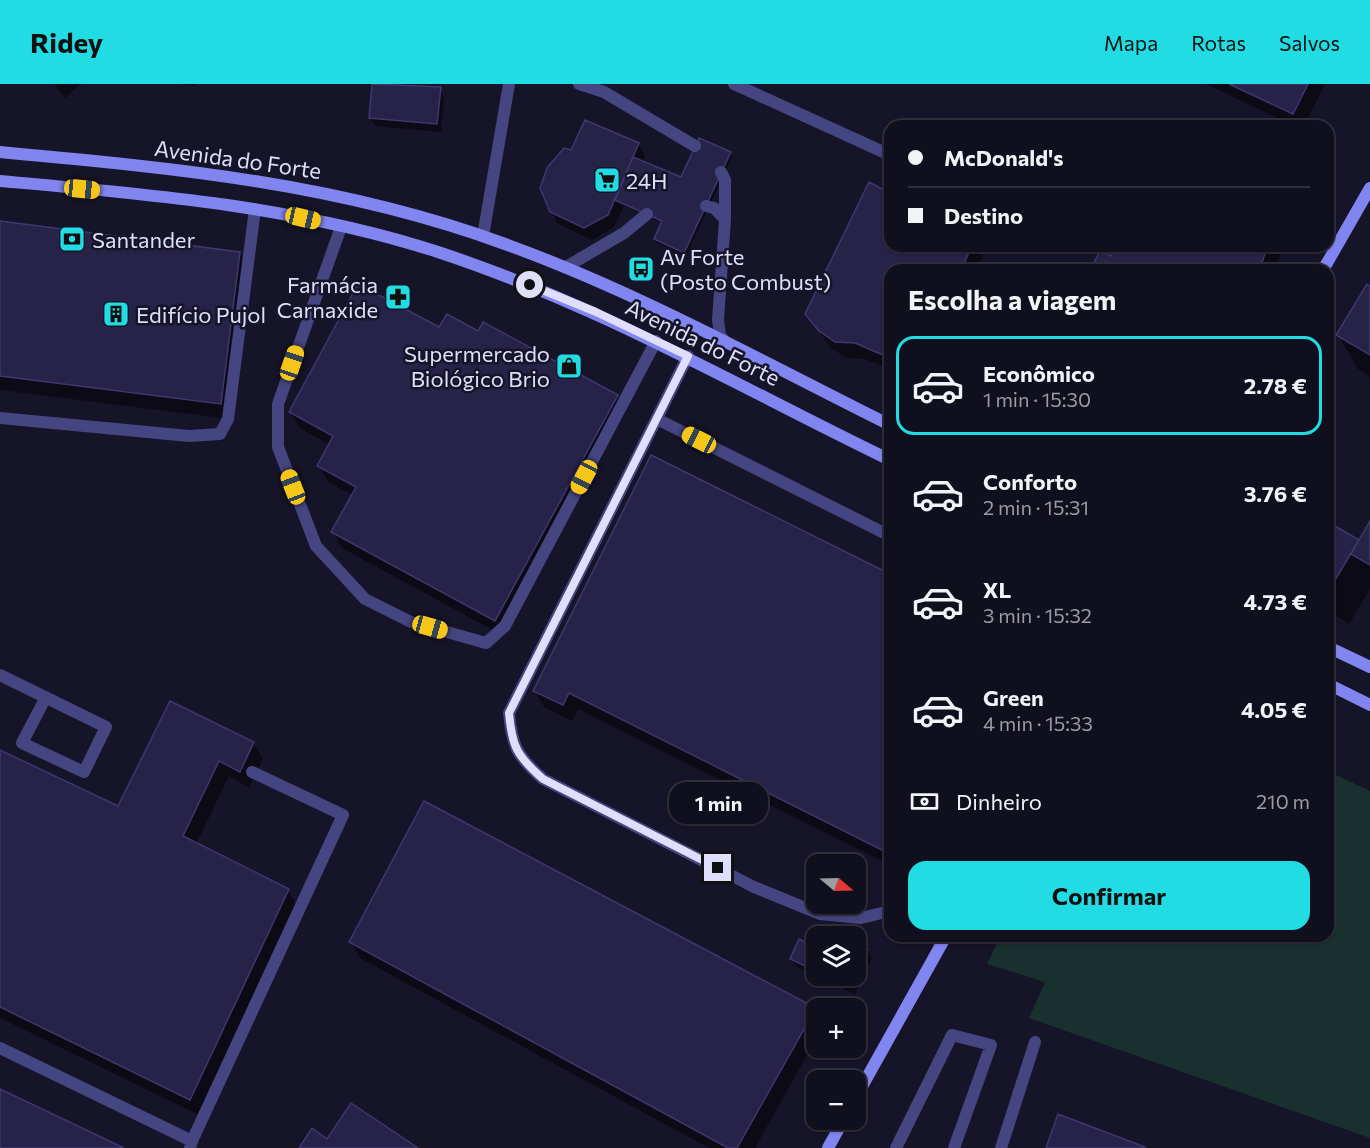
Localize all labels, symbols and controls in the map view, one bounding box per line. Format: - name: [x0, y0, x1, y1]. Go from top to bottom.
- text: Ridey: [30, 25, 103, 59]
- text: Mapa: [1104, 30, 1158, 55]
- text: Rotas: [1191, 30, 1246, 55]
- text: Salvos: [1279, 30, 1340, 55]
- street label: Avenida do Forte: [153, 134, 323, 184]
- text: McDonald's: [944, 144, 1063, 171]
- supermarket icon: 24H: [592, 165, 622, 195]
- place label: 24H: [626, 167, 668, 194]
- car: [63, 178, 101, 200]
- text: Destino: [944, 202, 1023, 229]
- car: [283, 205, 323, 231]
- bank icon: Santander: [57, 224, 87, 254]
- place label: Santander: [92, 226, 195, 253]
- place label: Av Forte (Posto Combust): [660, 243, 831, 295]
- bus stop icon: Av Forte (Posto Combust): [626, 254, 656, 284]
- place label: Farmácia Carnaxide: [277, 271, 378, 323]
- route start: [516, 271, 543, 298]
- pharmacy icon: Farmácia Carnaxide: [383, 282, 413, 312]
- text: Escolha a viagem: [908, 283, 1116, 316]
- street label: Avenida do Forte: [622, 293, 784, 391]
- building icon: Edifício Pujol: [101, 299, 131, 329]
- place label: Edifício Pujol: [136, 301, 266, 328]
- place label: Supermercado Biológico Brio: [404, 340, 550, 392]
- car: [278, 343, 306, 383]
- shop icon: Supermercado Biológico Brio: [554, 351, 584, 381]
- icon: car: [911, 359, 965, 413]
- text: Econômico: [983, 360, 1095, 387]
- text: 2.78 €: [1244, 372, 1307, 399]
- text: 1 min · 15:30: [983, 387, 1091, 411]
- car: [679, 424, 719, 456]
- car: [568, 457, 600, 497]
- car: [278, 467, 308, 507]
- icon: car: [911, 467, 965, 521]
- text: Conforto: [983, 468, 1077, 495]
- text: 3.76 €: [1244, 480, 1307, 507]
- text: 2 min · 15:31: [983, 495, 1089, 519]
- icon: car: [911, 575, 965, 629]
- text: XL: [983, 576, 1011, 603]
- text: 4.73 €: [1243, 588, 1307, 615]
- text: 3 min · 15:32: [983, 603, 1092, 627]
- car: [410, 613, 450, 641]
- icon: car: [911, 683, 965, 737]
- text: Green: [983, 684, 1044, 711]
- text: 4.05 €: [1241, 696, 1307, 723]
- text: 4 min · 15:33: [983, 711, 1093, 735]
- callout: 1 min: [668, 781, 768, 823]
- icon: cash: [908, 785, 941, 818]
- text: Dinheiro: [956, 788, 1042, 815]
- text: 210 m: [1256, 789, 1310, 813]
- text: 1 min: [695, 791, 742, 815]
- route end: [704, 854, 731, 881]
- north arrow: [806, 854, 866, 914]
- map controls: [806, 854, 866, 1130]
- button: Confirmar: [908, 861, 1310, 930]
- button: layers: [806, 926, 866, 986]
- button: +: [806, 998, 866, 1058]
- button: −: [806, 1070, 866, 1130]

